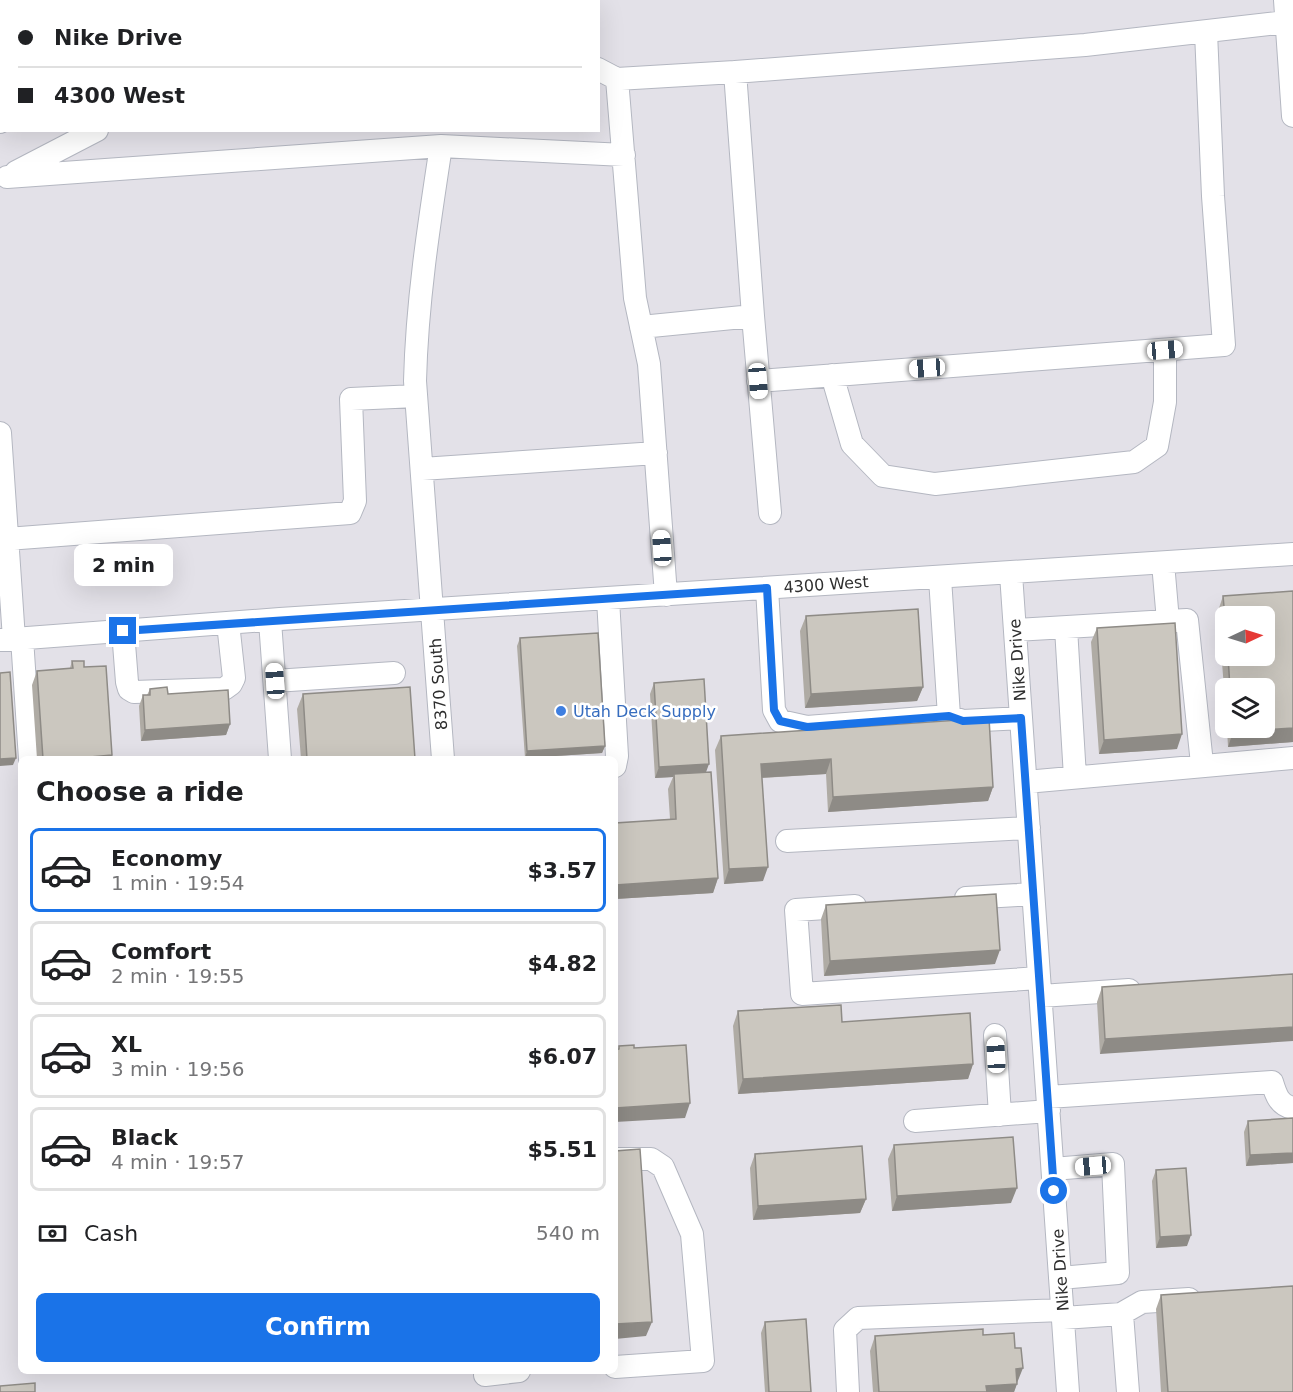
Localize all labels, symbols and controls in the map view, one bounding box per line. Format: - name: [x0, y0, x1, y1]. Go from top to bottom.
- text: Nike Drive: [54, 25, 183, 50]
- text: 4300 West: [54, 83, 185, 108]
- car: [1146, 339, 1184, 361]
- car: [908, 358, 946, 378]
- car: [747, 362, 769, 400]
- car: [652, 529, 672, 567]
- callout: 2 min: [74, 544, 172, 586]
- text: 2 min: [92, 553, 155, 577]
- street label: 4300 West: [783, 572, 869, 597]
- north arrow: [1215, 606, 1275, 666]
- map controls: [1215, 606, 1275, 738]
- route end: [109, 617, 136, 644]
- street label: Nike Drive: [1005, 618, 1030, 702]
- street label: 8370 South: [426, 637, 451, 731]
- car: [265, 662, 285, 700]
- button: layers: [1215, 678, 1275, 738]
- place label: Utah Deck Supply: [573, 702, 716, 721]
- marker: Utah Deck Supply: [554, 704, 568, 718]
- text: Choose a ride: [36, 776, 244, 807]
- icon: car: [39, 843, 93, 897]
- text: Economy: [111, 846, 222, 871]
- text: $3.57: [527, 858, 597, 883]
- text: 1 min · 19:54: [111, 871, 245, 895]
- icon: car: [39, 936, 93, 990]
- text: Comfort: [111, 939, 211, 964]
- text: $4.82: [527, 951, 597, 976]
- text: 2 min · 19:55: [111, 964, 245, 988]
- icon: car: [39, 1029, 93, 1083]
- text: XL: [111, 1032, 142, 1057]
- car: [986, 1037, 1006, 1073]
- text: $6.07: [527, 1044, 597, 1069]
- text: 3 min · 19:56: [111, 1057, 245, 1081]
- icon: car: [39, 1122, 93, 1176]
- text: Black: [111, 1125, 178, 1150]
- text: $5.51: [527, 1137, 597, 1162]
- text: 4 min · 19:57: [111, 1150, 245, 1174]
- car: [1074, 1155, 1112, 1177]
- route start: [1040, 1177, 1067, 1204]
- icon: cash: [36, 1217, 69, 1250]
- text: Cash: [84, 1221, 138, 1246]
- text: 540 m: [536, 1221, 600, 1245]
- street label: Nike Drive: [1048, 1228, 1073, 1312]
- button: Confirm: [36, 1293, 600, 1362]

